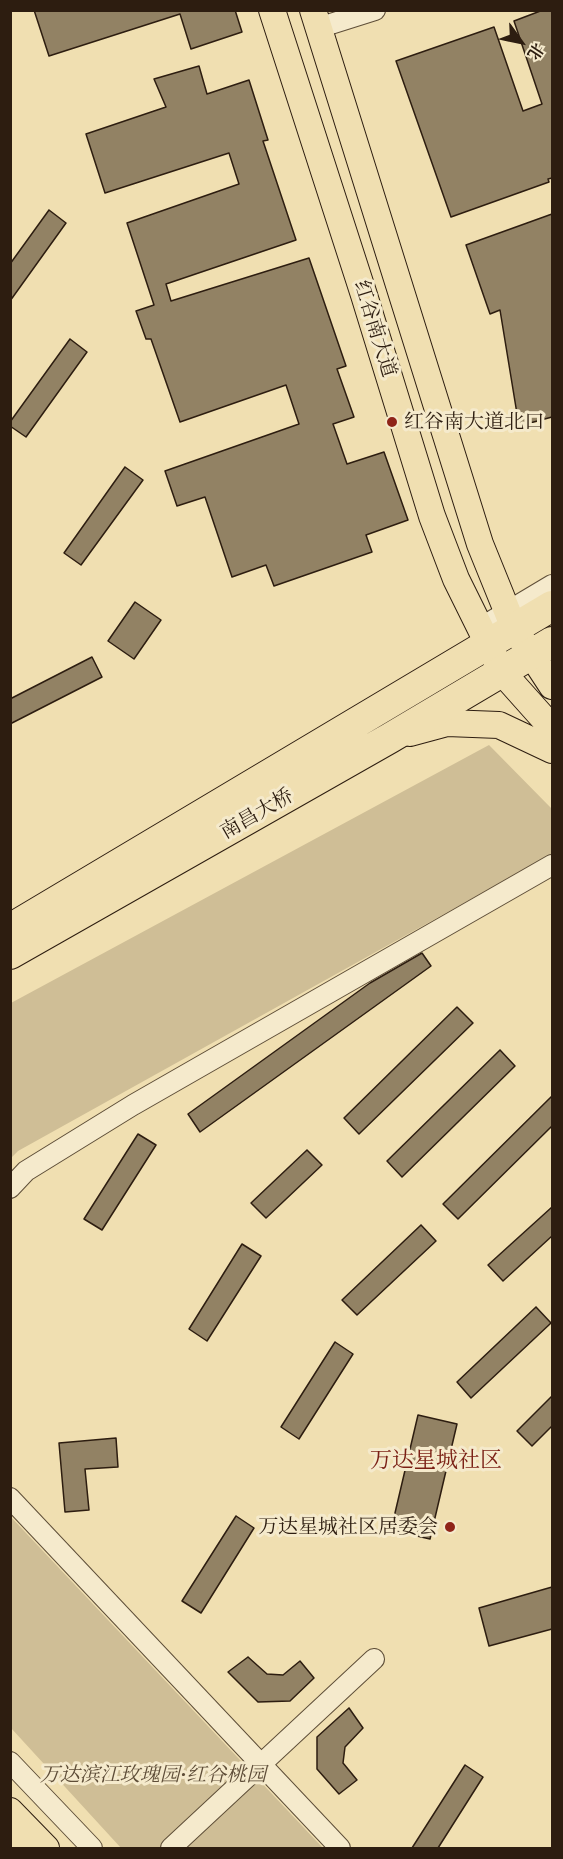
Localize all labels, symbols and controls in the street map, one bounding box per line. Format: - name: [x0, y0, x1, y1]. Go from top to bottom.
- north arrow: [491, 12, 551, 72]
- text: 北: [523, 40, 549, 64]
- street label: 红谷南大道: [349, 278, 401, 380]
- place label: 红谷南大道北口: [404, 410, 544, 434]
- marker: 红谷南大道北口: [385, 415, 399, 429]
- street label: 南昌大桥: [216, 784, 298, 844]
- district label: 万达星城社区: [370, 1448, 502, 1474]
- place label: 万达星城社区居委会: [258, 1515, 438, 1539]
- marker: 万达星城社区居委会: [443, 1520, 457, 1534]
- park label: 万达滨江玫瑰园·红谷桃园: [40, 1763, 266, 1787]

